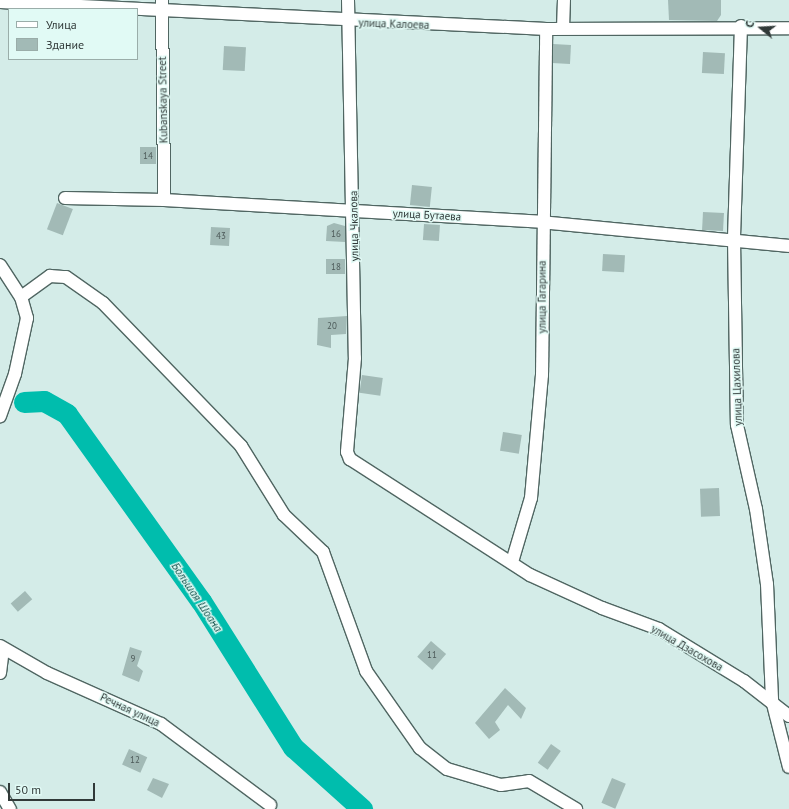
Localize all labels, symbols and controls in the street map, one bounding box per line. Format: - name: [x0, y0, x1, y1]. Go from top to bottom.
- legend: [8, 8, 138, 60]
- north arrow: [741, 8, 781, 48]
- street label: улица Калоева: [358, 16, 430, 32]
- text: Улица: [46, 17, 77, 32]
- text: С: [742, 19, 757, 29]
- text: Здание: [46, 37, 84, 52]
- street label: Kubanskaya Street: [156, 57, 170, 143]
- house number: 14: [143, 151, 153, 161]
- street label: улица Чкалова: [347, 191, 361, 261]
- street label: улица Бутаева: [392, 207, 462, 223]
- house number: 16: [331, 229, 341, 239]
- house number: 43: [216, 231, 226, 241]
- street label: улица Гагарина: [535, 261, 549, 333]
- house number: 18: [331, 262, 341, 272]
- house number: 20: [327, 321, 337, 331]
- street label: улица Цахилова: [729, 348, 745, 426]
- water label: Большая Шоана: [168, 559, 226, 635]
- street label: улица Дзасохова: [649, 622, 725, 674]
- house number: 11: [427, 650, 437, 660]
- house number: 9: [131, 654, 135, 664]
- street label: Речная улица: [98, 690, 162, 730]
- house number: 12: [130, 755, 140, 765]
- scale bar: [10, 775, 97, 801]
- text: 50 m: [15, 782, 41, 797]

